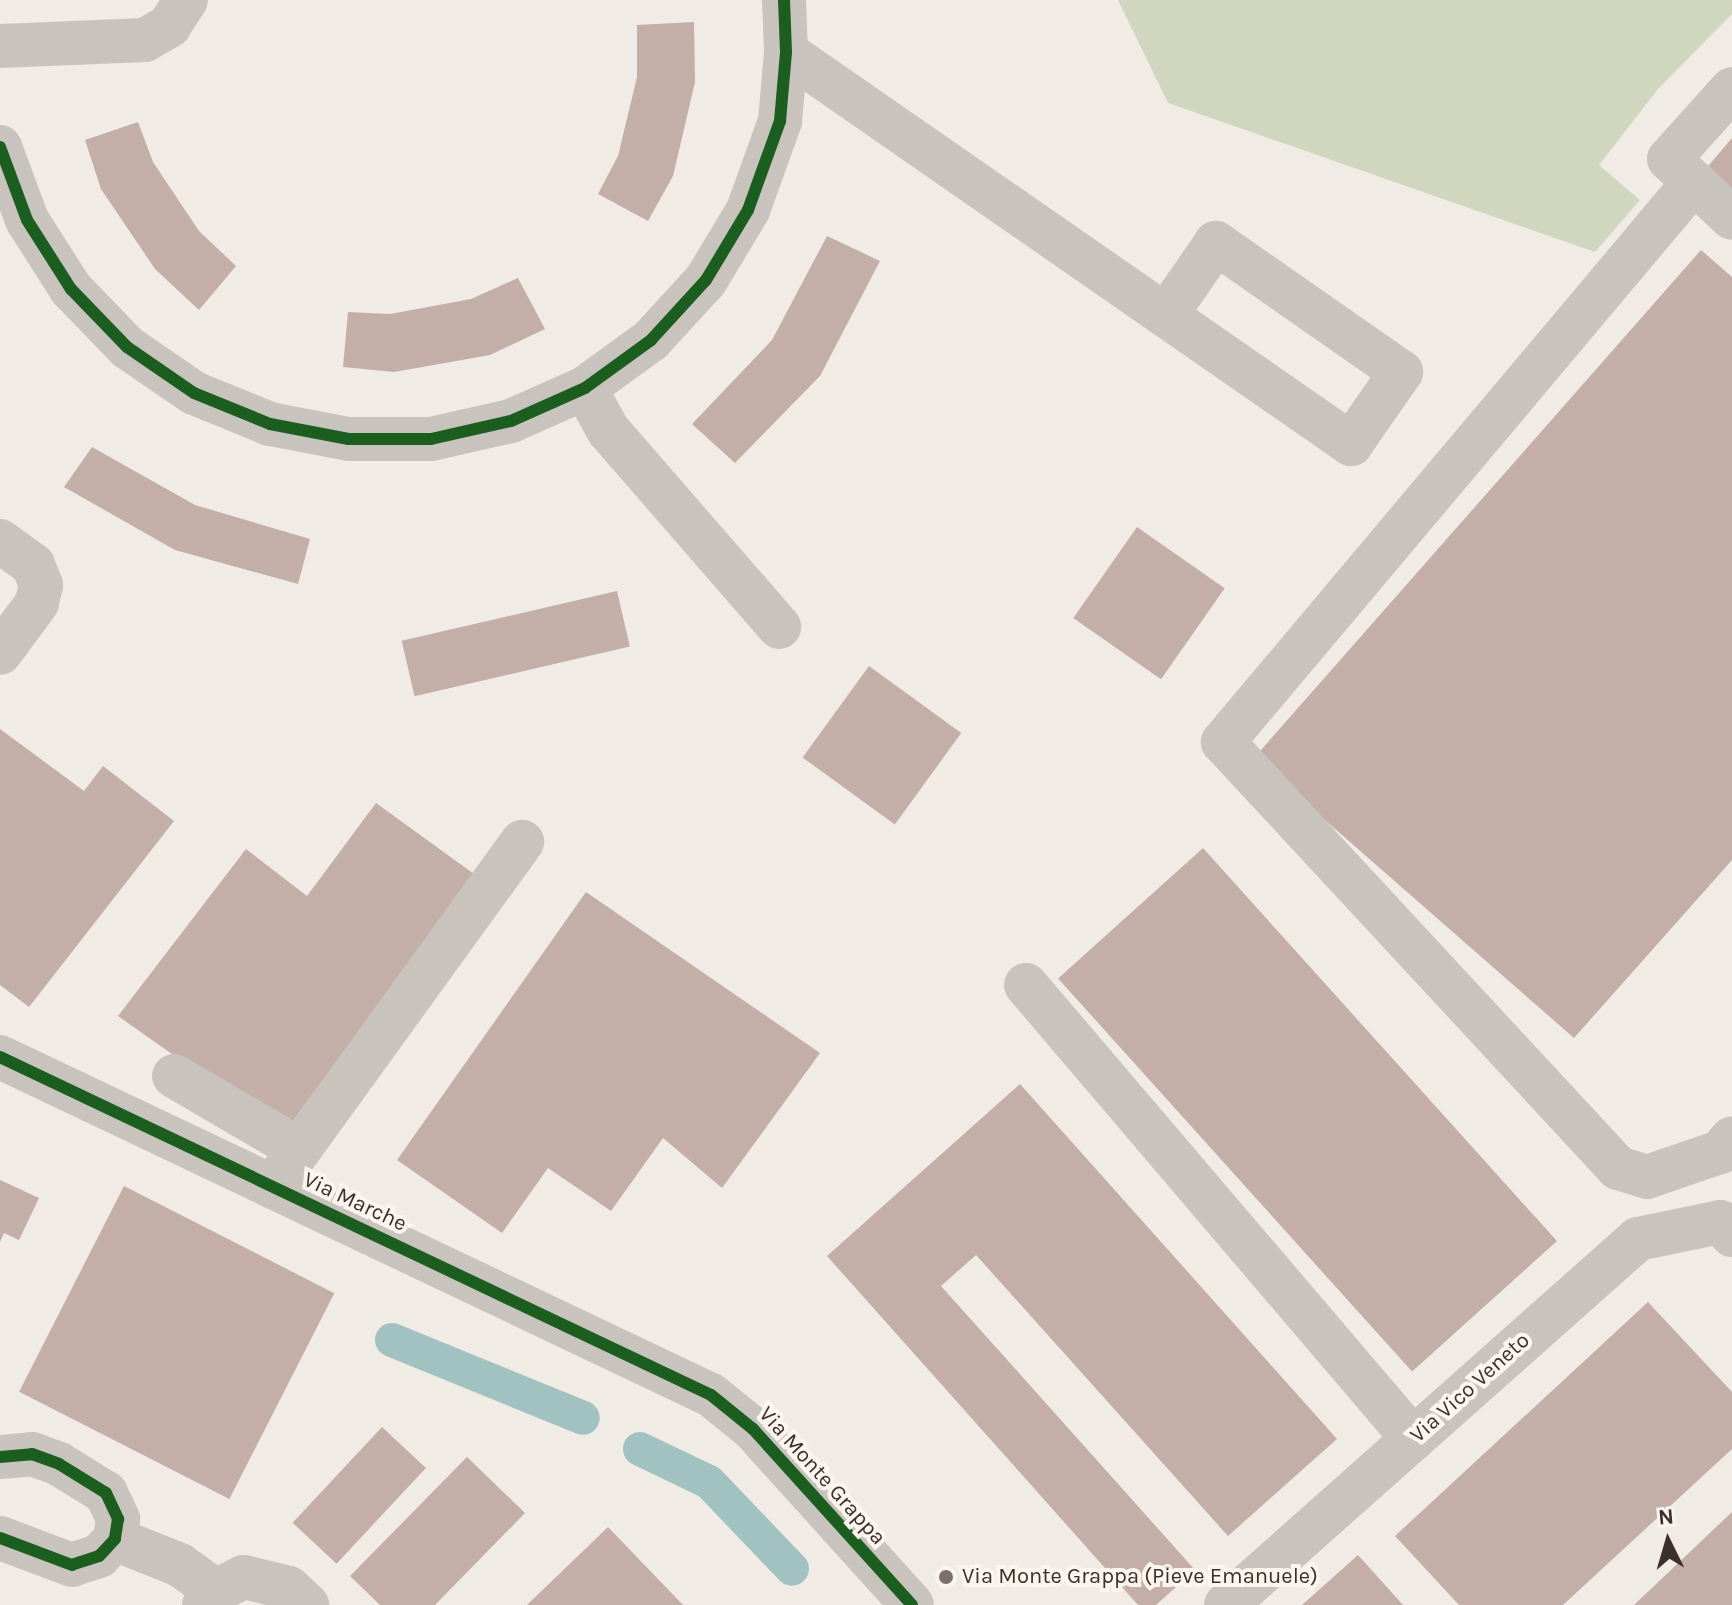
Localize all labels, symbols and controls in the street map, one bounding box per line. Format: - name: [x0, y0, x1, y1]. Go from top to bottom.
- street label: Via Marche: [299, 1167, 411, 1237]
- street label: Via Vico Veneto: [1405, 1327, 1535, 1449]
- street label: Via Monte Grappa: [753, 1401, 891, 1551]
- north arrow: [1628, 1501, 1708, 1581]
- text: N: [1657, 1503, 1675, 1531]
- place label: Via Monte Grappa (Pieve Emanuele): [962, 1564, 1318, 1590]
- marker: Via Monte Grappa (Pieve Emanuele): [937, 1568, 955, 1586]

